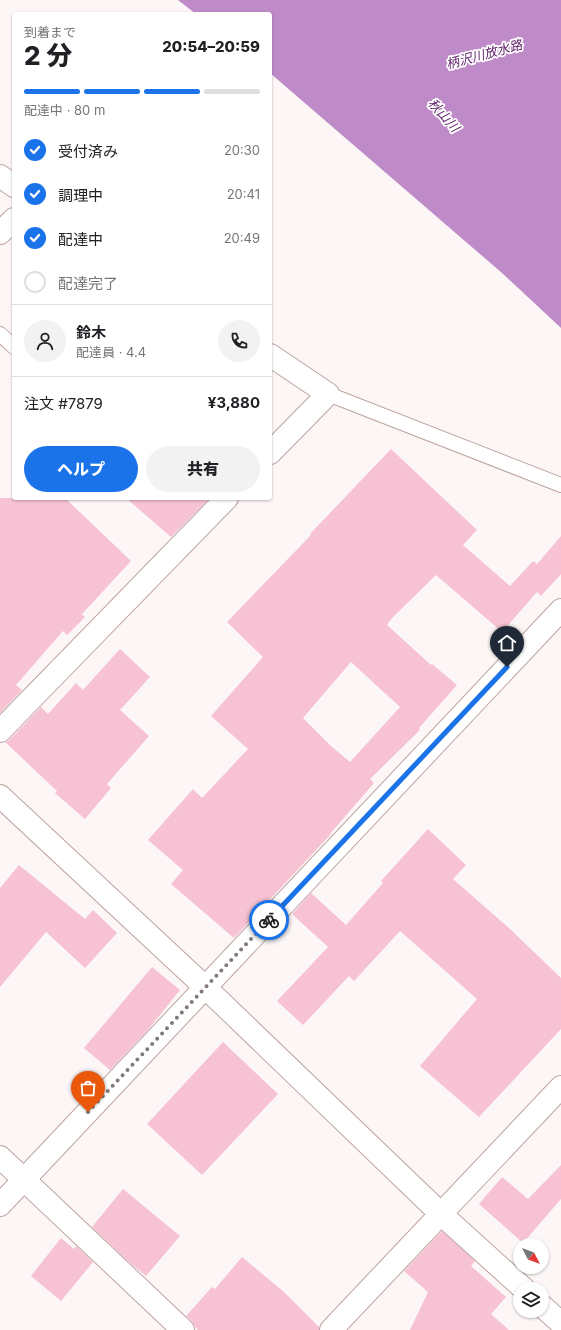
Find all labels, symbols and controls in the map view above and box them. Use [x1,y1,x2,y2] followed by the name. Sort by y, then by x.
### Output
[24,24,76,40] text: 到着まで
[444,36,525,72] water label: 柄沢川放水路
[162,37,260,56] text: 20:54–20:59
[24,40,72,71] text: 2 分
[425,95,464,136] water label: 秋山川
[24,102,105,118] text: 配達中 · 80 m
[24,139,46,161] icon: check
[58,142,118,161] text: 受付済み
[224,142,260,158] text: 20:30
[24,183,46,205] icon: check
[58,186,103,205] text: 調理中
[227,186,260,202] text: 20:41
[24,227,46,249] icon: check
[58,230,103,249] text: 配達中
[224,230,260,246] text: 20:49
[58,274,118,293] text: 配達完了
[24,320,66,362] button: person
[218,320,260,362] button: phone
[76,323,106,342] text: 鈴木
[76,344,146,360] text: 配達員 · 4.4
[208,393,260,412] text: ¥3,880
[24,394,103,413] text: 注文 #7879
[24,446,138,492] button: ヘルプ
[146,446,260,492] button: 共有
[490,626,524,667] pin
[496,632,518,654] icon: home
[249,900,289,940] courier
[258,909,280,931] icon: bike
[71,1071,105,1112] pin
[77,1077,99,1099] icon: bag
[513,1238,549,1274] north arrow
[513,1238,549,1318] map controls
[513,1282,549,1318] button: layers

